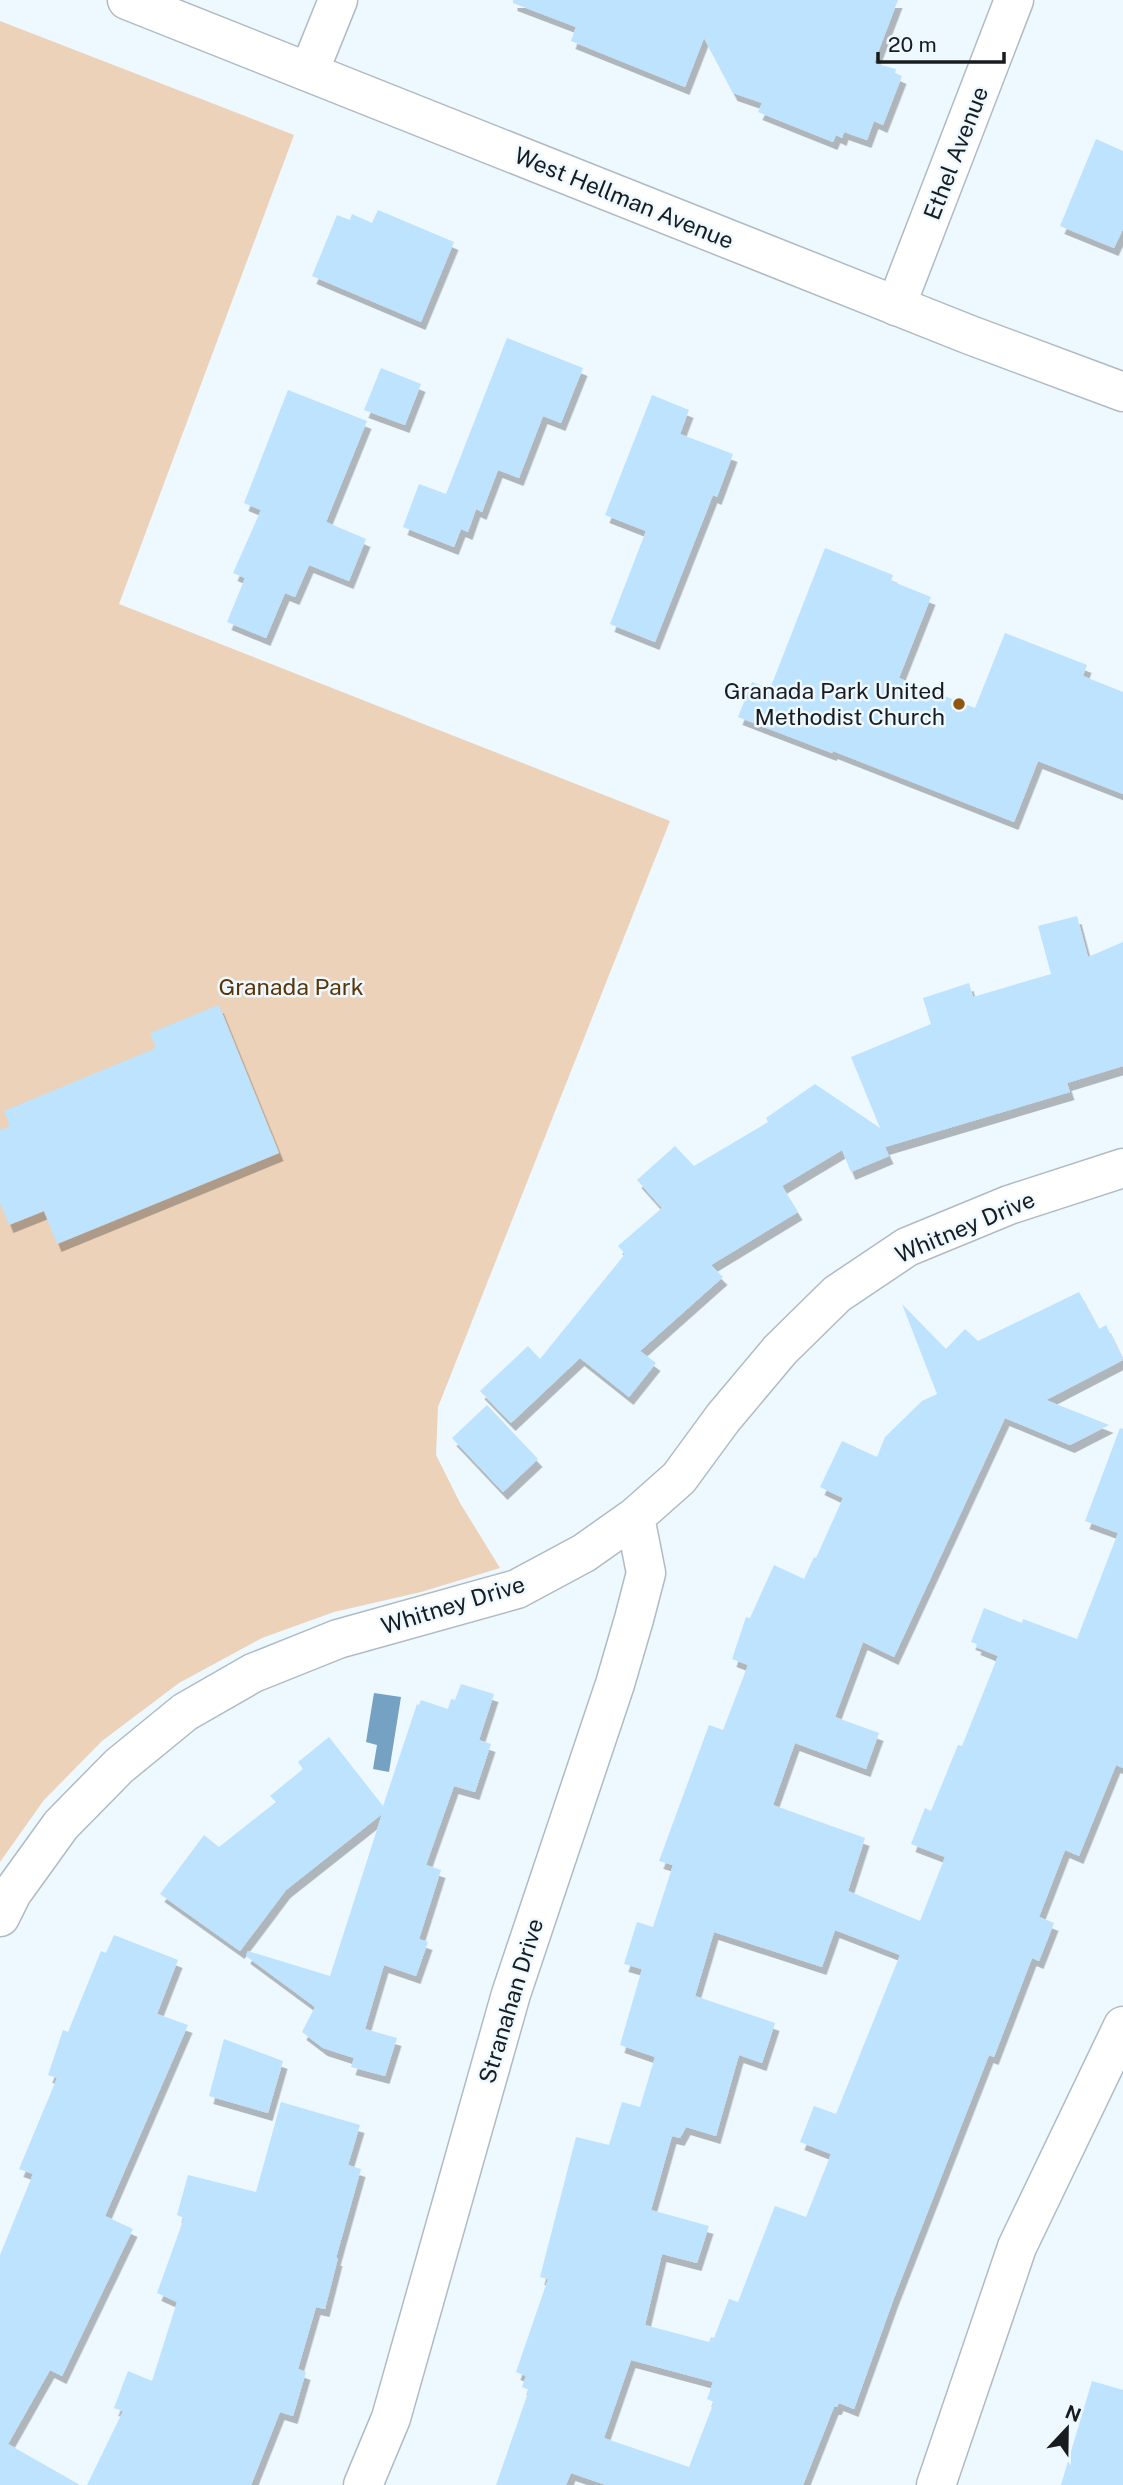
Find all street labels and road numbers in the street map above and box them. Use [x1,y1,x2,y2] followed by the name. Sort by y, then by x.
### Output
[918,82,993,223] street label: Ethel Avenue
[511,141,738,254] street label: West Hellman Avenue
[891,1185,1039,1268] street label: Whitney Drive
[378,1570,528,1639] street label: Whitney Drive
[473,1915,548,2087] street label: Stranahan Drive

